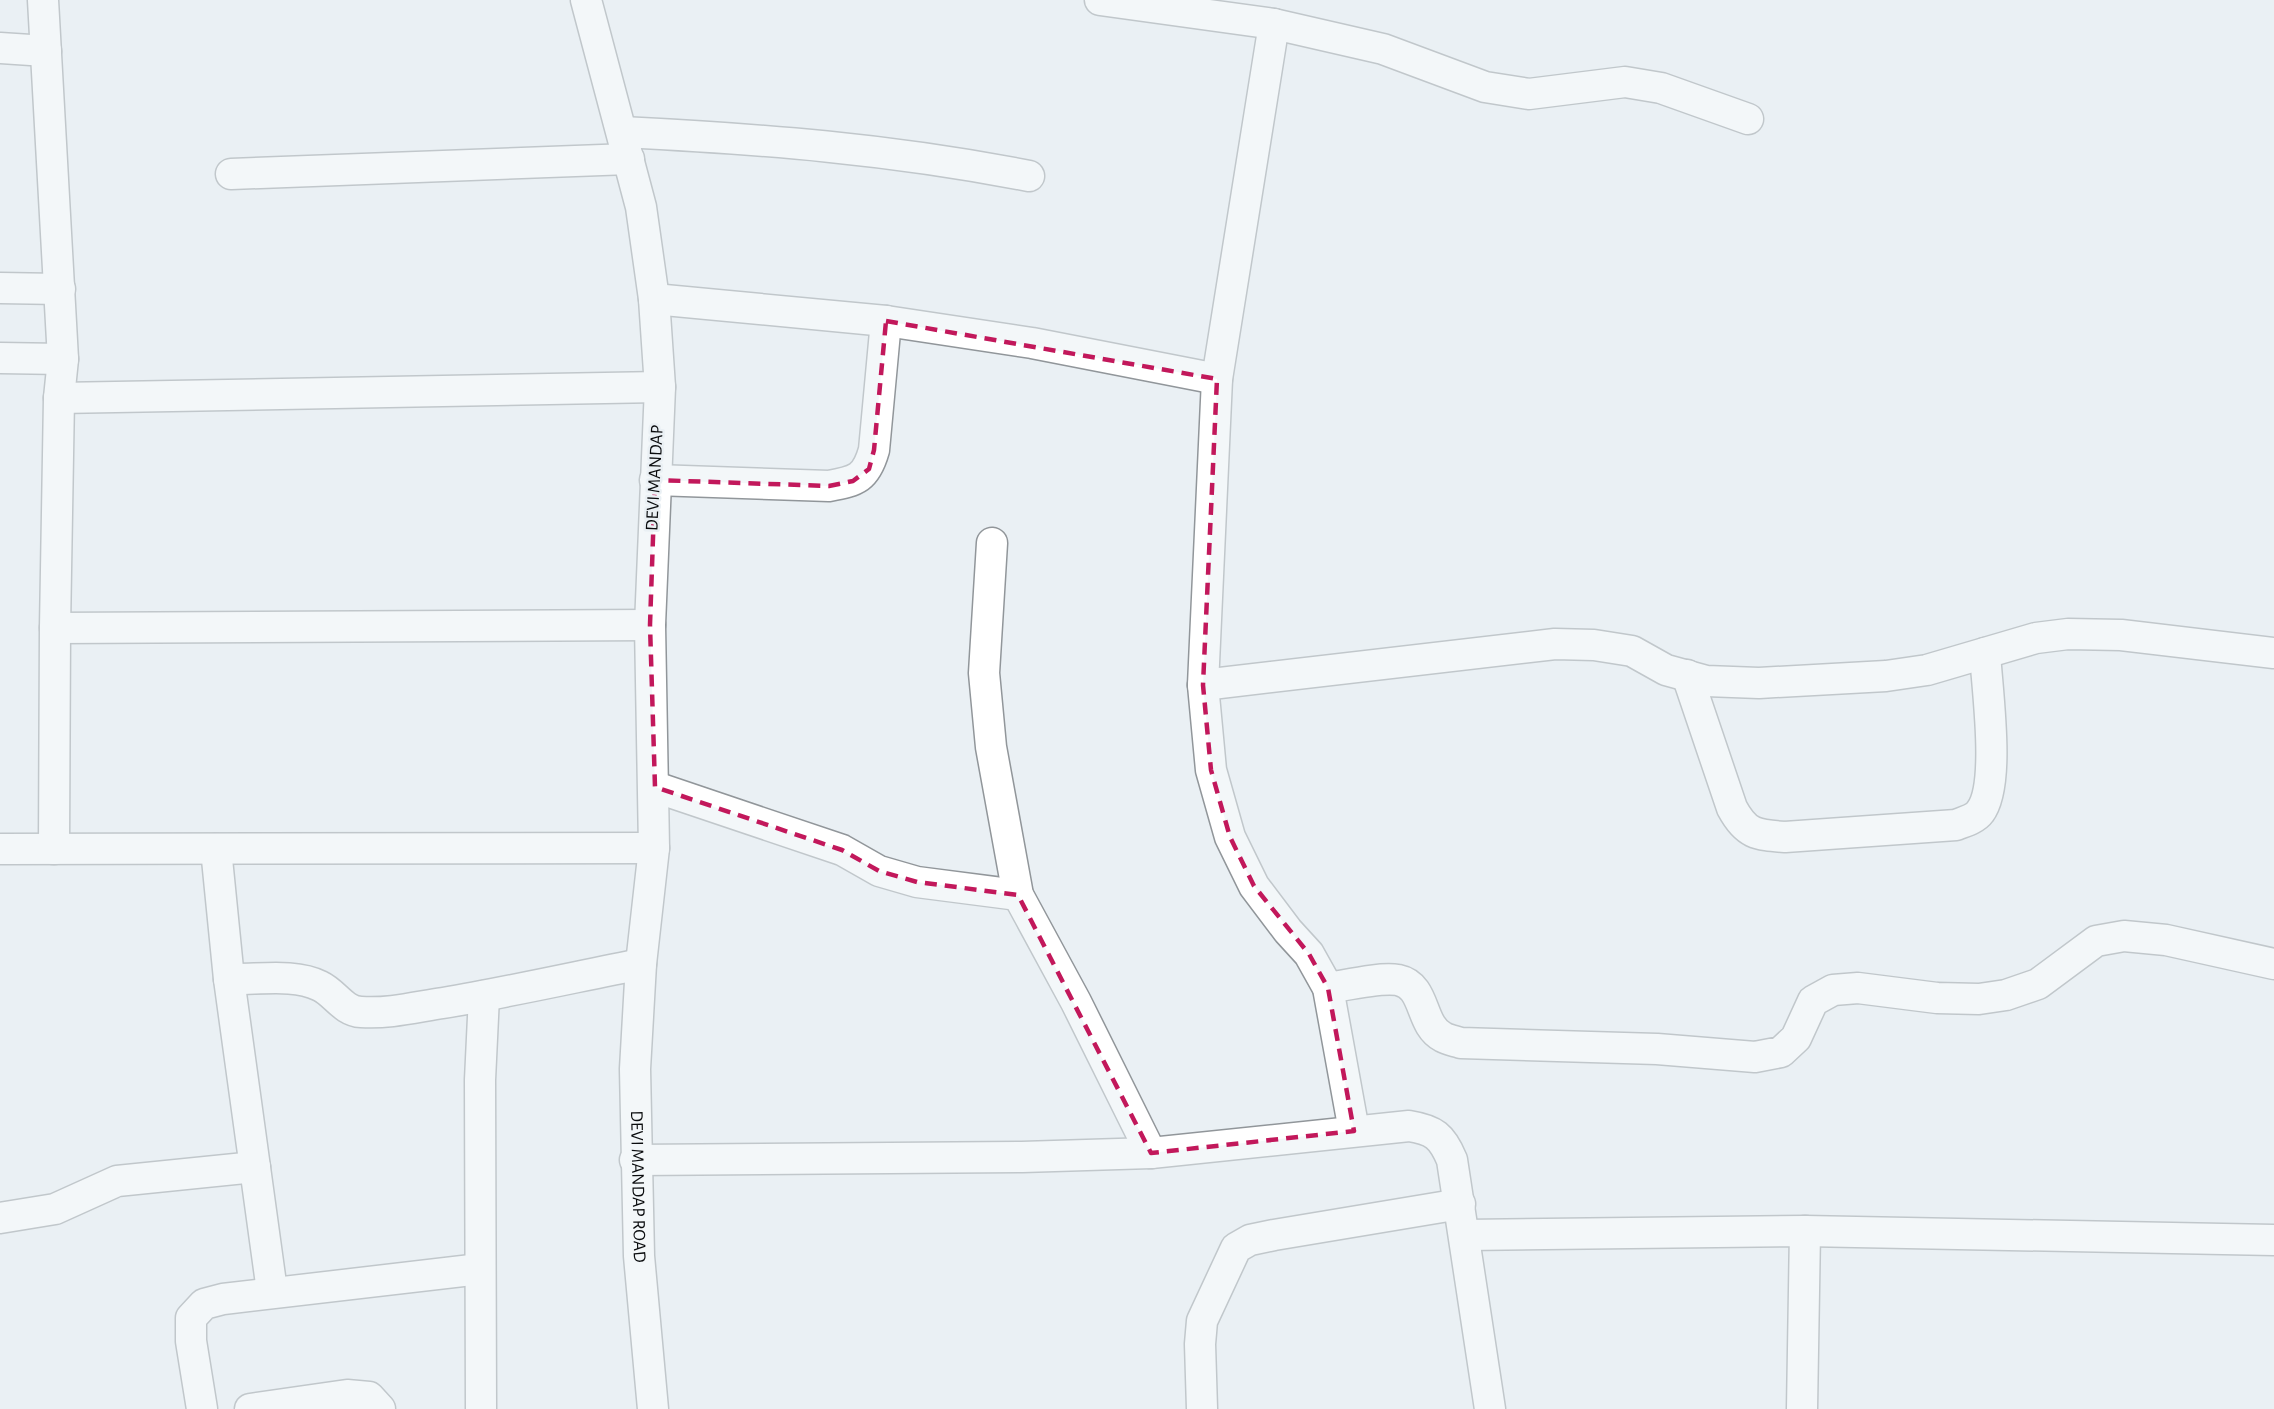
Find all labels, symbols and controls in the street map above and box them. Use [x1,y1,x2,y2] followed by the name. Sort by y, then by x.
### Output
[643,424,667,532] street label: DEVI MANDAP
[627,1110,649,1264] street label: DEVI MANDAP ROAD

